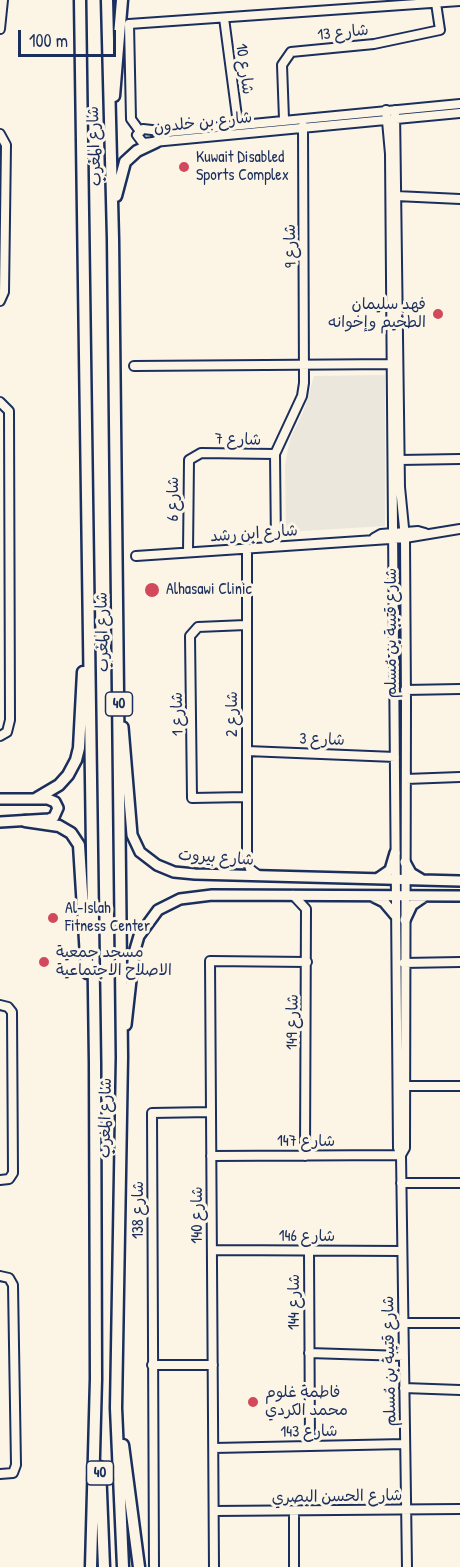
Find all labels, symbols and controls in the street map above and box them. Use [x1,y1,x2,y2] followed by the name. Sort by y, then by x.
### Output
[21,18,118,56] scale bar
[316,21,370,45] street label: شارع 13
[29,28,68,53] text: 100 m
[231,42,257,96] street label: شارع 10
[84,106,106,186] street label: شارع المغرب
[153,108,253,138] street label: شارع بن خلدون
[196,148,289,186] place label: Kuwait Disabled Sports Complex
[177,160,191,174] marker: Kuwait Disabled Sports Complex
[281,224,301,268] street label: شارع 9
[328,295,426,333] place label: فهد سليمان الطخيم وإخوانه
[431,307,445,321] marker: فهد سليمان الطخيم وإخوانه
[215,430,261,450] street label: شارع 7
[164,477,184,521] street label: شارع 6
[210,521,298,547] street label: شارع ابن رشد
[382,568,402,698] street label: شارع قتيبة بن مُسلم
[166,580,252,600] place label: Alhasawi Clinic
[143,581,161,599] marker: Alhasawi Clinic
[93,592,113,672] street label: شارع المغرب
[223,691,243,737] street label: شارع 2
[106,692,132,716] road number: 40
[168,692,188,736] street label: شارع 1
[299,730,345,750] street label: شارع 3
[177,846,255,870] street label: شارع بيروت
[65,899,150,937] place label: Al-Islah Fitness Center
[46,911,60,925] marker: Al-Islah Fitness Center
[56,943,172,981] place label: مسجد جمعية الاصلاح الاجتماعية
[37,955,51,969] marker: مسجد جمعية الاصلاح الاجتماعية
[283,994,303,1050] street label: شارع 149
[96,1078,116,1158] street label: شارع المغرب
[277,1132,335,1152] street label: شارع 147
[129,1181,149,1239] street label: شارع 138
[188,1186,208,1244] street label: شارع 140
[279,1227,335,1247] street label: شارع 146
[285,1274,305,1330] street label: شارع 144
[379,1296,401,1426] street label: شارع قتيبة بن مُسلم
[265,1383,348,1421] place label: فاطمة غلوم محمد الكردي
[246,1395,260,1409] marker: فاطمة غلوم محمد الكردي
[280,1422,338,1442] street label: شارع 143
[86,1461,114,1485] road number: 40
[272,1486,402,1508] street label: شارع الحسن البصري

